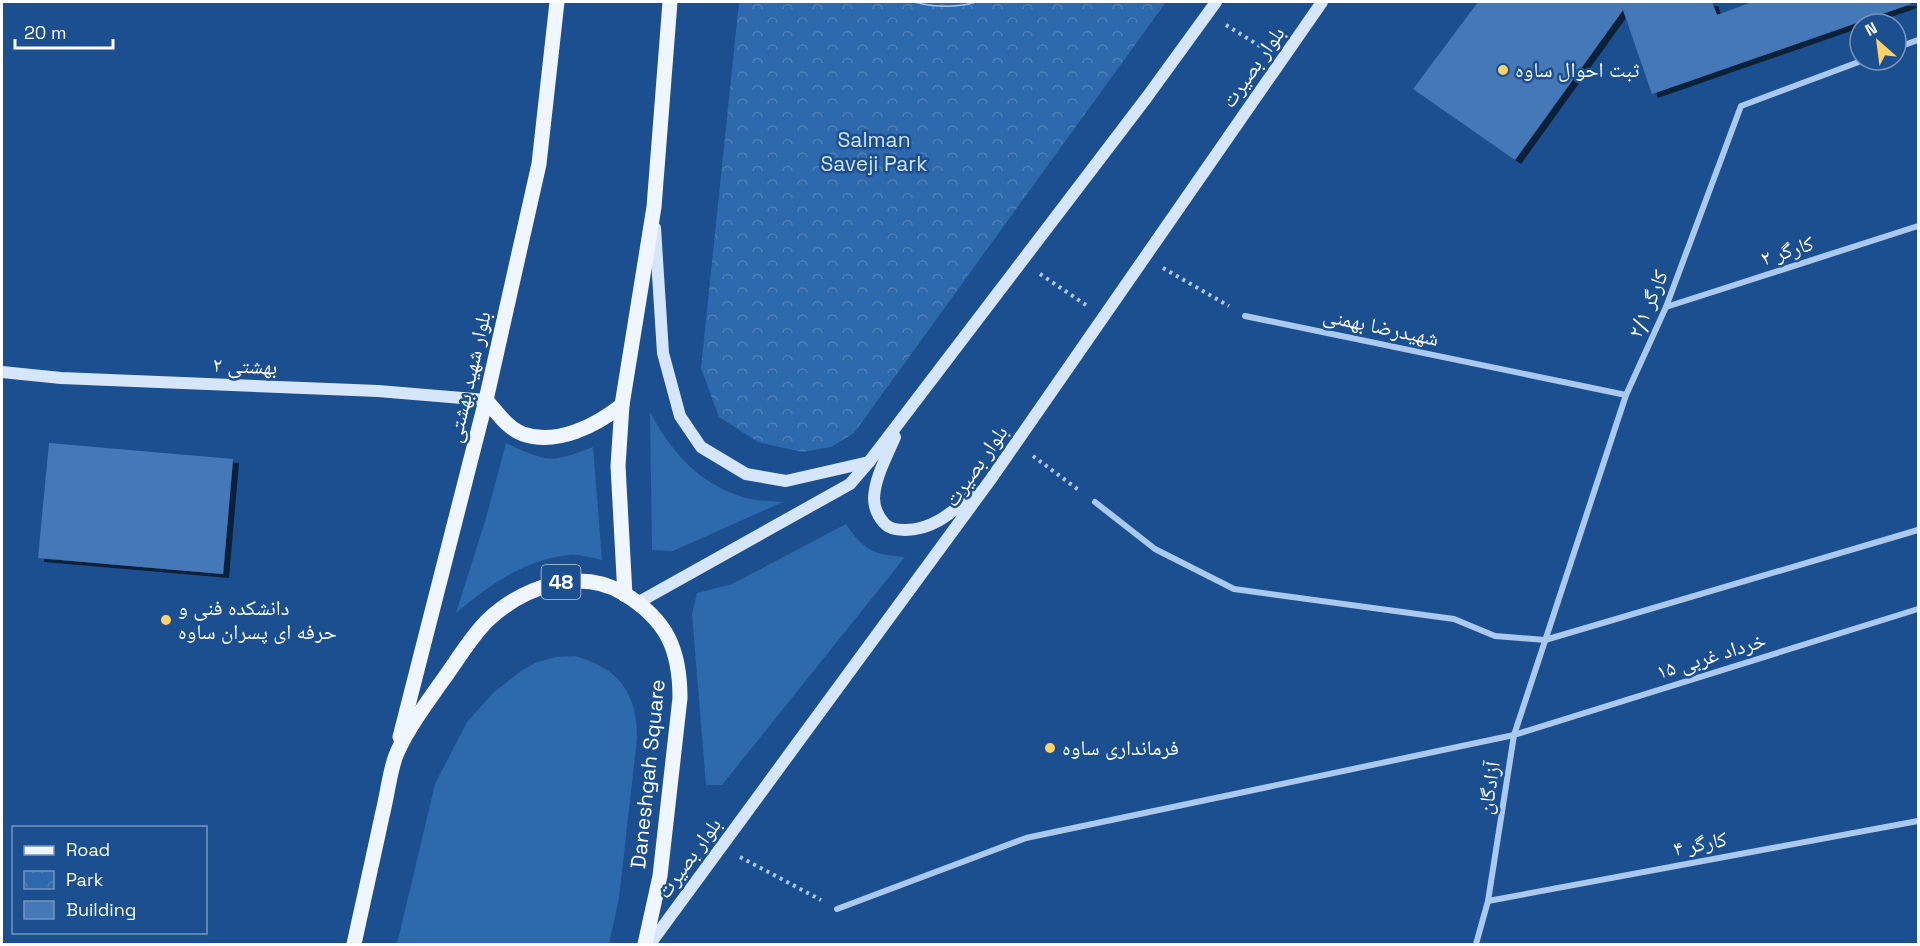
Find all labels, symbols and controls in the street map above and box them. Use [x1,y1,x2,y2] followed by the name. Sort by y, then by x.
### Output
[15,12,112,50] scale bar
[1848,12,1908,72] north arrow
[1862,17,1881,41] text: N
[24,21,67,44] text: 20 m
[1215,21,1290,113] street label: بلوار بصیرت
[1515,56,1640,83] place label: ثبت احوال ساوه
[1496,63,1510,77] marker: ثبت احوال ساوه
[820,126,928,177] park label: Salman Saveji Park
[1757,229,1817,272] street label: کارگر ۲
[1621,265,1674,342] street label: کارگر ۲/۱
[1321,301,1441,352] street label: شهیدرضا بهمنی
[440,309,497,445] street label: بلوار شهید بهشتی
[212,351,278,380] street label: بهشتی ۲
[938,420,1013,512] street label: بلوار بصیرت
[542,565,580,599] road number: 48
[178,594,337,645] place label: دانشکده فنی و حرفه ای پسران ساوه
[159,613,173,627] marker: دانشکده فنی و حرفه ای پسران ساوه
[1653,626,1769,685] street label: ۱۵ خرداد غربی
[624,678,671,870] street label: Daneshgah Square
[1062,734,1179,761] place label: فرمانداری ساوه
[1043,741,1057,755] marker: فرمانداری ساوه
[1471,759,1506,816] street label: آزادگان
[650,812,727,904] street label: بلوار بصیرت
[1671,825,1729,862] street label: کارگر ۴
[12,826,207,934] legend
[66,838,110,861] text: Road
[66,868,104,891] text: Park
[66,898,136,921] text: Building

